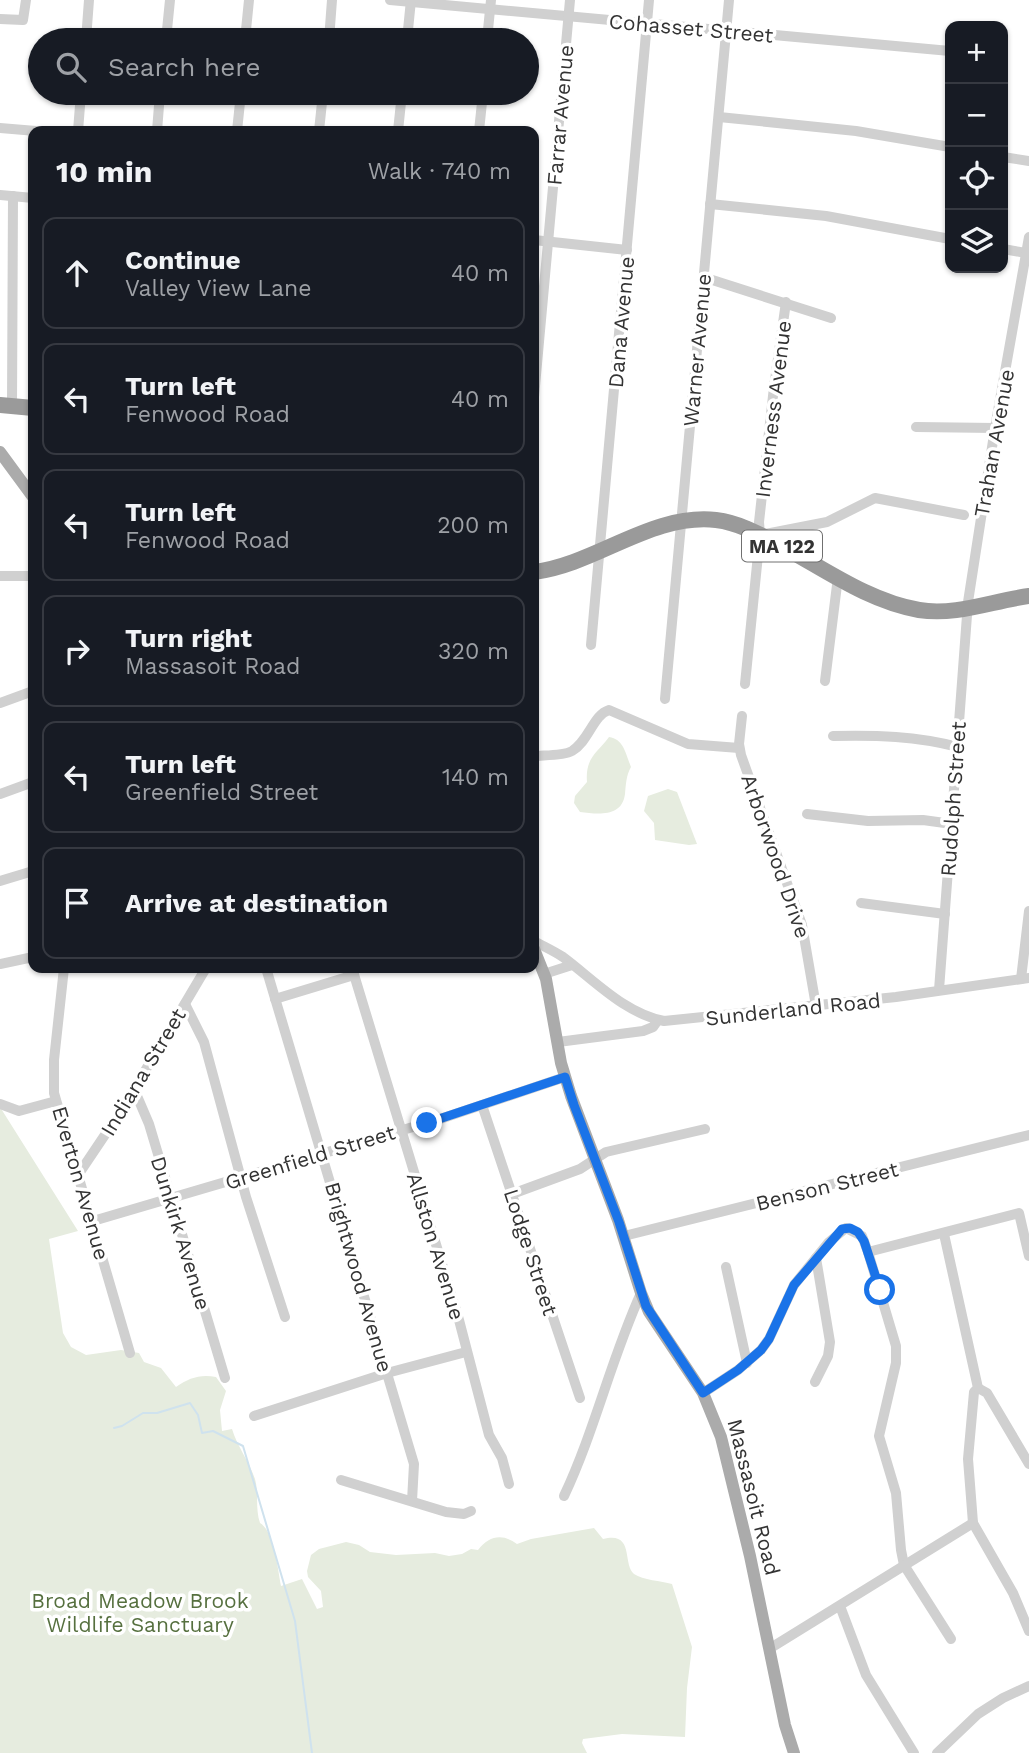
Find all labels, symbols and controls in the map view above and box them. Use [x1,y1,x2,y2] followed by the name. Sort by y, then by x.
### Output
[608,8,774,48] street label: Cohasset Street
[945,21,1008,273] map controls
[945,21,1008,84] button: +
[28,28,539,105] search box
[541,44,579,186] street label: Farrar Avenue
[52,48,90,86] icon: search
[108,52,260,82] text: Search here
[945,84,1008,147] button: −
[945,147,1008,210] button: locate
[56,154,152,189] text: 10 min
[368,158,511,185] text: Walk · 740 m
[945,210,1008,273] button: layers
[125,245,241,275] text: Continue
[58,254,96,292] icon: ahead
[603,255,639,389] street label: Dana Avenue
[451,260,509,287] text: 40 m
[678,272,716,428] street label: Warner Avenue
[125,275,312,302] text: Valley View Lane
[750,319,796,499] street label: Inverness Avenue
[969,367,1019,519] street label: Trahan Avenue
[125,371,236,401] text: Turn left
[58,380,96,418] icon: left
[451,386,509,413] text: 40 m
[125,401,290,428] text: Fenwood Road
[125,497,236,527] text: Turn left
[58,506,96,544] icon: left
[437,512,509,539] text: 200 m
[125,527,290,554] text: Fenwood Road
[742,530,822,562] road number: MA 122
[125,623,252,653] text: Turn right
[58,632,96,670] icon: right
[438,638,509,665] text: 320 m
[125,653,300,680] text: Massasoit Road
[935,720,971,877] street label: Rudolph Street
[125,749,236,779] text: Turn left
[58,758,96,796] icon: left
[442,764,509,791] text: 140 m
[736,771,816,941] street label: Arborwood Drive
[125,779,318,806] text: Greenfield Street
[58,884,96,922] icon: arrive
[125,888,388,918] text: Arrive at destination
[704,987,882,1031] street label: Sunderland Road
[95,1003,191,1140] street label: Indiana Street
[47,1103,115,1263] street label: Everton Avenue
[411,1107,442,1138] route end
[222,1119,398,1195] street label: Greenfield Street
[146,1153,216,1313] street label: Dunkirk Avenue
[753,1156,901,1216] street label: Benson Street
[402,1169,470,1323] street label: Allston Avenue
[320,1179,398,1375] street label: Brightwood Avenue
[499,1186,563,1319] street label: Lodge Street
[864,1274,895,1305] route start
[722,1416,786,1578] street label: Massasoit Road
[31,1588,249,1637] park label: Broad Meadow Brook Wildlife Sanctuary

